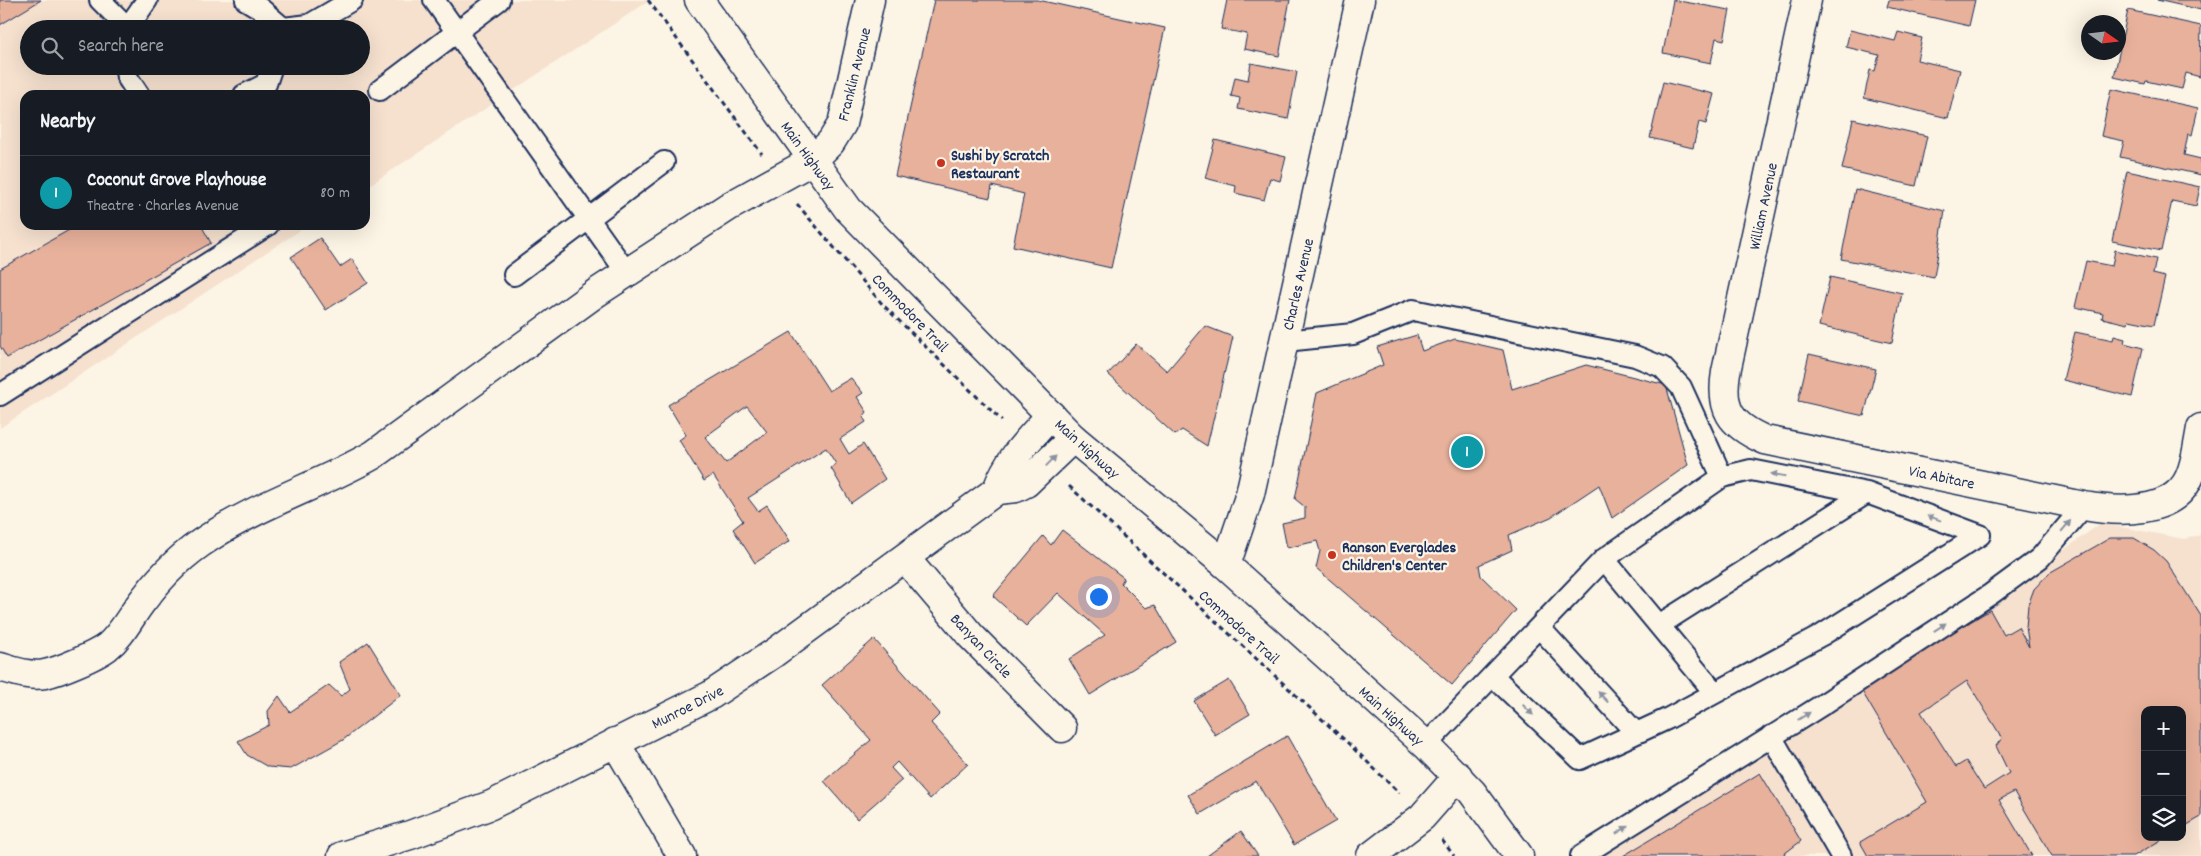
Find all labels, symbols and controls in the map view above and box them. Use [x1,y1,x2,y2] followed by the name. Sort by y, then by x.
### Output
[2081,15,2126,60] north arrow
[20,20,370,75] search box
[833,25,878,124] street label: Franklin Avenue
[38,34,66,62] icon: search
[78,34,164,61] text: Search here
[40,108,95,138] text: Nearby
[774,117,840,196] street label: Main Highway
[951,145,1049,186] place label: Sushi by Scratch Restaurant
[935,157,947,169] marker: Sushi by Scratch Restaurant
[1744,161,1785,252] street label: William Avenue
[87,168,266,195] text: Coconut Grove Playhouse
[54,182,58,205] text: 1
[320,182,350,205] text: 80 m
[87,195,239,218] text: Theatre · Charles Avenue
[1278,236,1321,333] street label: Charles Avenue
[866,269,953,359] street label: Commodore Trail
[1049,414,1124,486] street label: Main Highway
[1451,433,1483,471] pin: 1
[1044,456,1056,468] one-way arrow
[1906,460,1977,497] street label: Via Abitare
[1769,470,1785,478] one-way arrow
[1926,514,1941,522] one-way arrow
[2061,520,2072,533] one-way arrow
[1342,537,1456,578] place label: Ranson Everglades Children's Center
[1326,549,1338,561] marker: Ranson Everglades Children's Center
[1086,584,1112,610] your location
[1193,585,1284,671] street label: Commodore Trail
[944,609,1016,684] street label: Banyan Circle
[1934,622,1947,632] one-way arrow
[648,680,728,736] street label: Munroe Drive
[1353,681,1428,753] street label: Main Highway
[1597,692,1609,704] one-way arrow
[1522,704,1534,716] one-way arrow
[2141,706,2186,841] map controls
[2141,706,2186,751] button: +
[1797,711,1811,720] one-way arrow
[2141,751,2186,796] button: −
[2141,796,2186,841] button: layers
[1615,825,1629,835] one-way arrow

